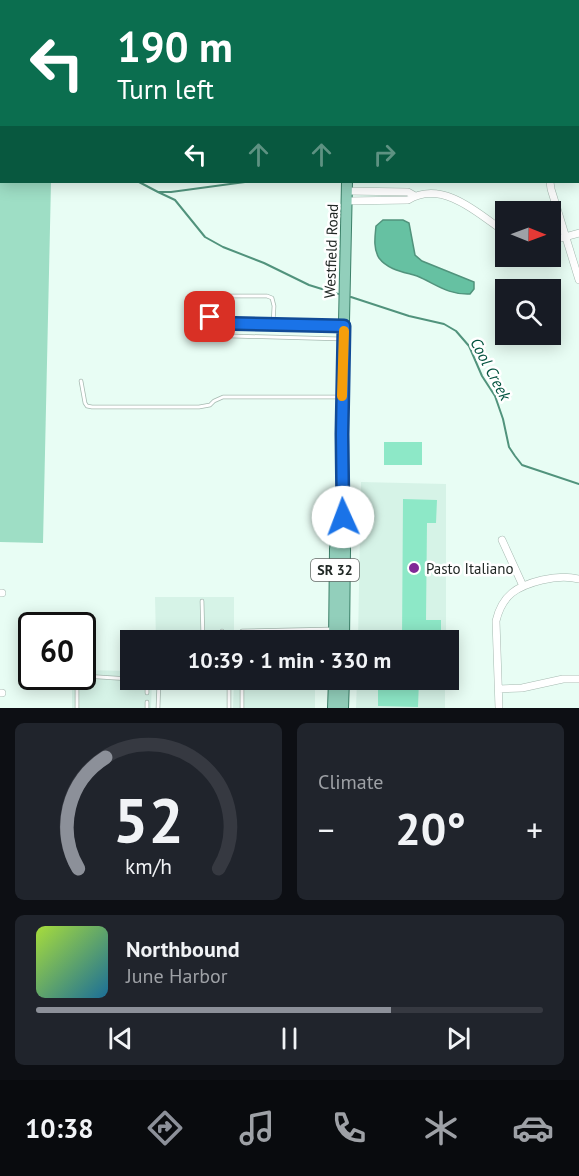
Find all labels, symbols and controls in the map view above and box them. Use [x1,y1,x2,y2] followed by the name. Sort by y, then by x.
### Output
[117,19,233,74] text: 190 m
[18,24,96,102] icon: left
[117,72,214,106] text: Turn left
[179,138,212,171] icon: left
[242,138,275,171] icon: ahead
[305,138,338,171] icon: ahead
[368,138,401,171] icon: right
[495,201,561,267] north arrow
[495,201,561,345] map controls
[320,203,342,299] street label: Westfield Road
[495,279,561,345] button: search
[184,291,235,342] pin
[193,300,226,333] icon: arrive
[466,334,516,404] water label: Cool Creek
[311,485,375,549] position arrow
[311,559,359,581] road number: SR 32
[426,559,514,578] place label: Pasto Italiano
[407,561,421,575] marker: Pasto Italiano
[18,612,96,690] speed limit sign: 60
[188,646,391,674] text: 10:39 · 1 min · 330 m
[318,769,384,795] text: Climate
[113,779,184,860] text: 52
[395,799,466,857] text: 20°
[318,808,335,851] text: −
[526,808,543,851] text: +
[125,852,172,880] text: km/h
[126,935,240,963] text: Northbound
[126,963,228,989] text: June Harbor
[104,1022,137,1055] icon: previous
[273,1022,306,1055] icon: pause
[442,1022,475,1055] icon: next
[144,1107,186,1149] icon: directions
[236,1107,278,1149] icon: music
[328,1107,370,1149] icon: phone
[420,1107,462,1149] icon: climate
[512,1107,554,1149] icon: car
[25,1111,94,1145] text: 10:38

